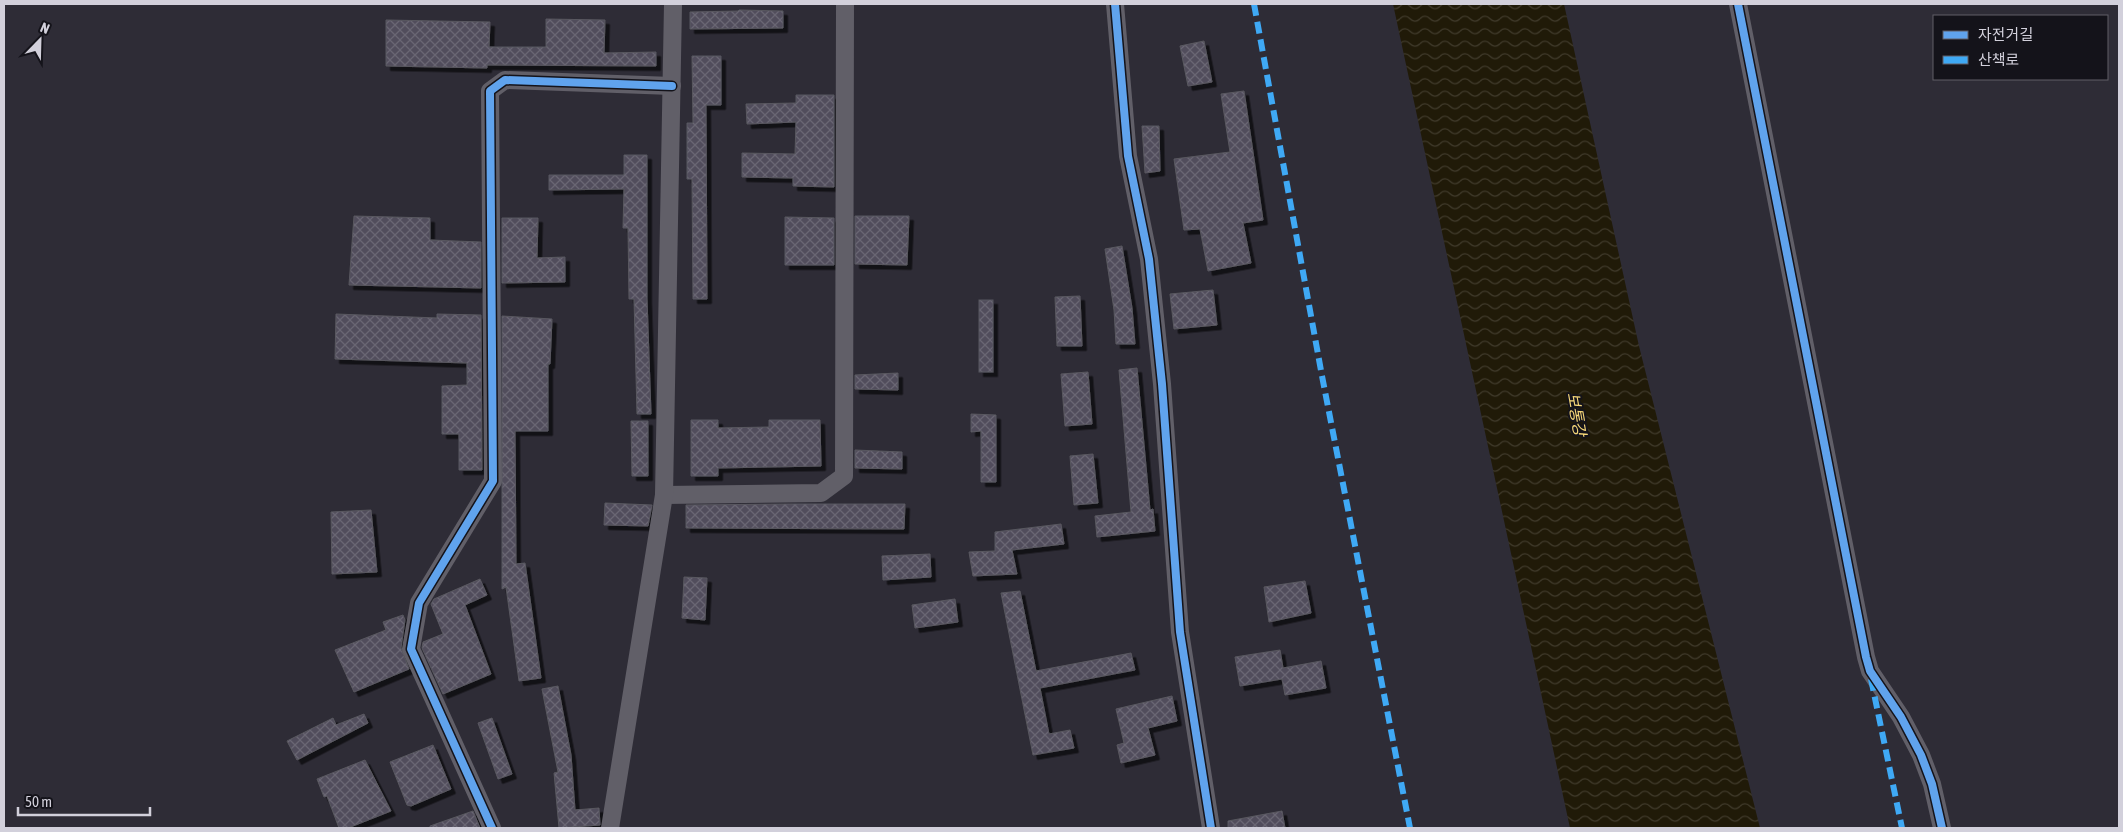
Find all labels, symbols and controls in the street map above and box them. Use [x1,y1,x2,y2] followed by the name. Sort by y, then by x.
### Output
[15,15,65,65] north arrow
[1933,15,2108,80] legend
[38,19,52,37] text: N
[1978,26,2033,43] text: 자전거길
[1978,51,2019,68] text: 산책로
[1564,391,1590,440] water label: 보통강
[18,784,150,816] scale bar
[25,793,52,810] text: 50 m

